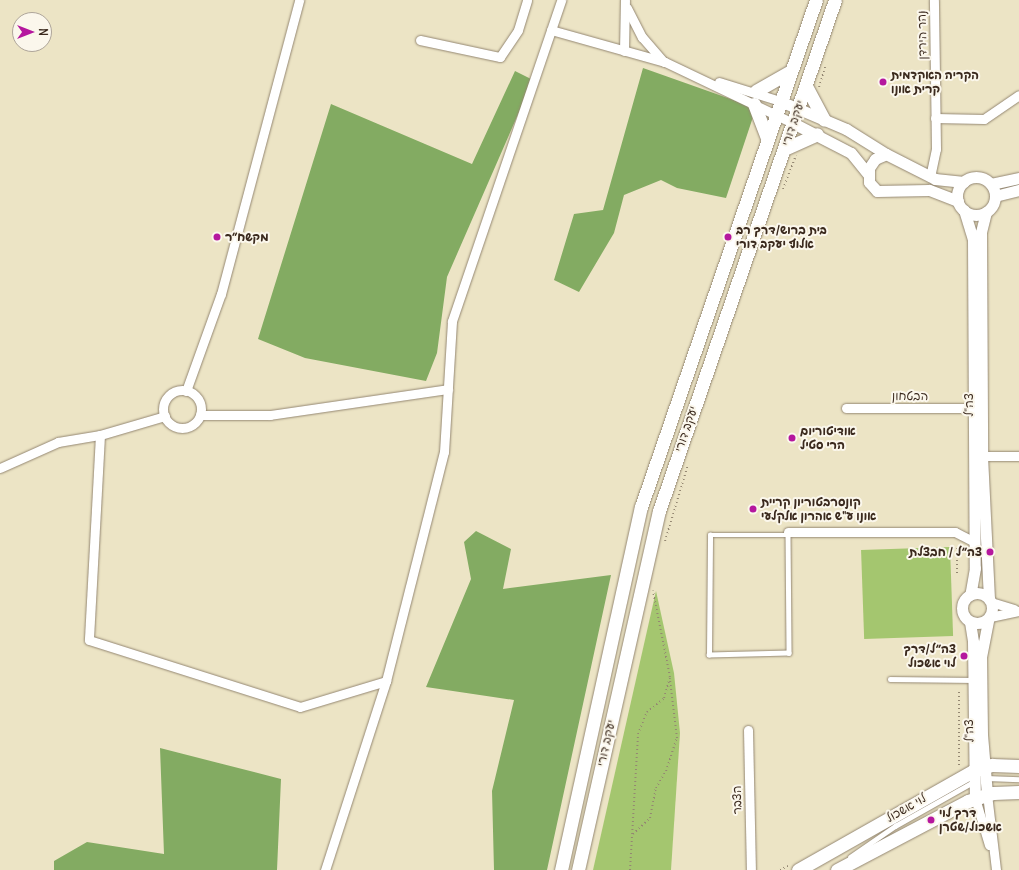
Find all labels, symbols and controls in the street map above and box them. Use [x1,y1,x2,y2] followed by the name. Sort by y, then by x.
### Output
[914,10,930,60] street label: נהר הירדן
[12,12,52,52] north arrow
[36,28,50,36] text: N
[891,68,979,96] place label: הקריה האקדמית קרית אונו
[878,77,888,87] marker: הקריה האקדמית קרית אונו
[778,98,808,148] street label: יעקב דורי
[736,223,827,251] place label: בית ברוש/דרך רב אלוף יעקב דורי
[225,230,269,244] place label: מקשח״ר
[212,232,222,242] marker: מקשח״ר
[723,232,733,242] marker: בית ברוש/דרך רב אלוף יעקב דורי
[892,389,928,403] street label: הבטחון
[962,393,976,417] street label: צה"ל
[671,404,701,454] street label: יעקב דורי
[800,424,856,452] place label: אודיטוריום הרי סטיל
[787,433,797,443] marker: אודיטוריום הרי סטיל
[761,495,876,523] place label: קונסרבטוריון קריית אונו ע"ש אהרון אלקלעי
[748,504,758,514] marker: קונסרבטוריון קריית אונו ע"ש אהרון אלקלעי
[909,545,982,559] place label: צה״ל / חבצלת
[985,547,995,557] marker: צה״ל / חבצלת
[903,642,956,670] place label: צה״ל/דרך לוי אשכול
[959,651,969,661] marker: צה״ל/דרך לוי אשכול
[594,718,618,768] street label: יעקב דורי
[961,719,977,743] street label: צה"ל
[730,785,744,815] street label: הצבר
[883,791,929,825] street label: לוי אשכול
[939,806,1002,834] place label: דרך לוי אשכול/שטרן
[926,815,936,825] marker: דרך לוי אשכול/שטרן

